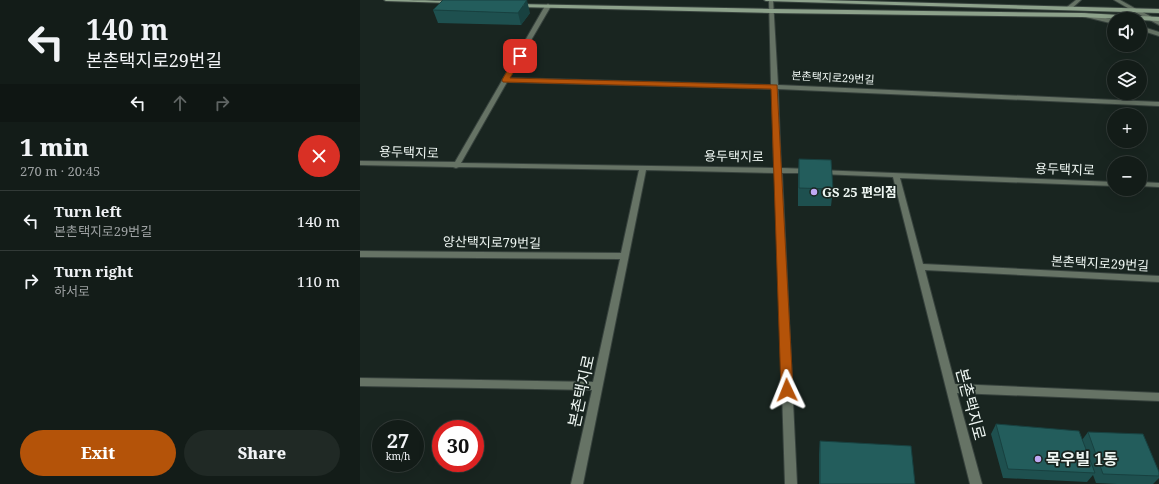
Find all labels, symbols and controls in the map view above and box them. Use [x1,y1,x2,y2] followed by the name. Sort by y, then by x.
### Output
[86,10,168,48] text: 140 m
[1107,12,1147,196] map controls
[1107,12,1147,52] button: sound
[20,16,72,68] icon: left
[503,39,537,73] pin
[509,45,531,67] icon: arrive
[86,48,222,72] text: 본촌택지로29번길
[1107,60,1147,100] button: layers
[791,67,875,87] street label: 본촌택지로29번길
[127,92,149,114] icon: left
[169,92,191,114] icon: ahead
[211,92,233,114] icon: right
[1107,108,1147,148] button: +
[20,130,89,163] text: 1 min
[298,135,340,177] button: close
[379,142,439,162] street label: 용두택지로
[704,146,764,166] street label: 용두택지로
[1107,156,1147,196] button: −
[1035,159,1095,179] street label: 용두택지로
[20,162,100,180] text: 270 m · 20:45
[822,183,897,201] place label: GS 25 편의점
[809,187,819,197] marker: GS 25 편의점
[54,201,122,221] text: Turn left
[20,210,42,232] icon: left
[297,211,340,231] text: 140 m
[54,222,152,240] text: 본촌택지로29번길
[443,232,541,252] street label: 양산택지로79번길
[1050,251,1150,275] street label: 본촌택지로29번길
[54,261,133,281] text: Turn right
[20,270,42,292] icon: right
[297,271,340,291] text: 110 m
[54,282,90,300] text: 하서로
[563,352,599,429] street label: 본촌택지로
[951,366,991,443] street label: 본촌택지로
[766,369,808,411] position arrow
[432,420,484,472] speed limit sign: 30
[387,427,409,454] text: 27
[20,430,176,476] button: Exit
[184,430,340,476] button: Share
[1046,448,1118,470] place label: 목우빌 1동
[386,449,410,463] text: km/h
[1033,454,1043,464] marker: 목우빌 1동

